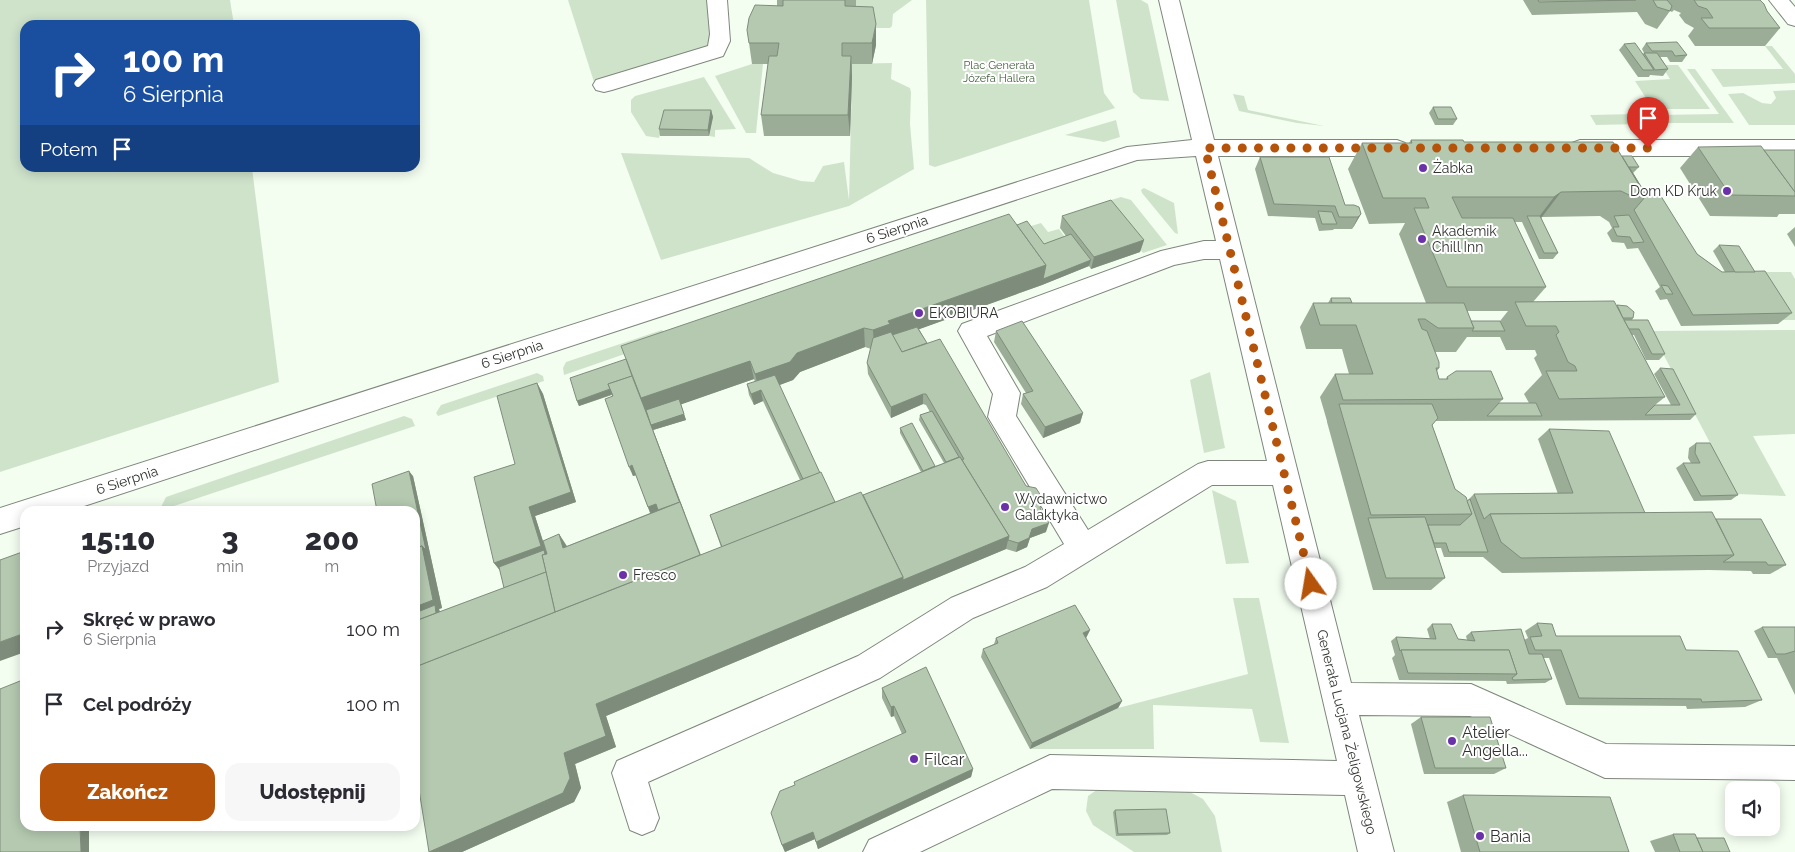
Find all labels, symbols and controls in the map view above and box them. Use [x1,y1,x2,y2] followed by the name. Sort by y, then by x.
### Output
[123,39,224,80] text: 100 m
[40,40,105,105] icon: right
[963,59,1035,85] park label: Plac Generała Józefa Hallera
[123,81,224,107] text: 6 Sierpnia
[1627,97,1669,148] pin
[1634,104,1662,132] icon: arrive
[108,135,136,163] icon: arrive
[40,138,98,160] text: Potem
[1433,158,1473,176] place label: Żabka
[1417,162,1429,174] marker: Żabka
[1630,183,1718,199] place label: Dom KD Kruk
[1721,185,1733,197] marker: Dom KD Kruk
[864,211,930,247] street label: 6 Sierpnia
[1432,223,1497,255] place label: Akademik Chill Inn
[1416,233,1428,245] marker: Akademik Chill Inn
[929,305,999,321] place label: EKOBIURA
[913,307,925,319] marker: EKOBIURA
[479,336,545,372] street label: 6 Sierpnia
[94,462,160,498] street label: 6 Sierpnia
[1015,491,1107,523] place label: Wydawnictwo Galaktyka
[999,501,1011,513] marker: Wydawnictwo Galaktyka
[81,522,155,557] text: 15:10
[222,522,239,557] text: 3
[305,522,359,557] text: 200
[87,557,149,576] text: Przyjazd
[216,557,244,576] text: min
[325,557,339,576] text: m
[1284,557,1336,609] position arrow
[633,567,676,583] place label: Fresco
[617,569,629,581] marker: Fresco
[83,608,216,630] text: Skręć w prawo
[40,615,68,643] icon: right
[346,618,400,640] text: 100 m
[1314,627,1382,836] street label: Generała Lucjana Żeligowskiego
[83,630,156,649] text: 6 Sierpnia
[40,690,68,718] icon: arrive
[83,693,192,715] text: Cel podróży
[346,693,400,715] text: 100 m
[1462,723,1528,760] place label: Atelier Angella...
[1446,735,1458,747] marker: Atelier Angella...
[924,750,965,769] place label: Filcar
[908,753,920,765] marker: Filcar
[40,763,215,821] button: Zakończ
[225,763,400,821] button: Udostępnij
[1725,781,1780,836] map controls
[1725,781,1780,836] button: sound
[1490,827,1531,846] place label: Bania
[1474,830,1486,842] marker: Bania

